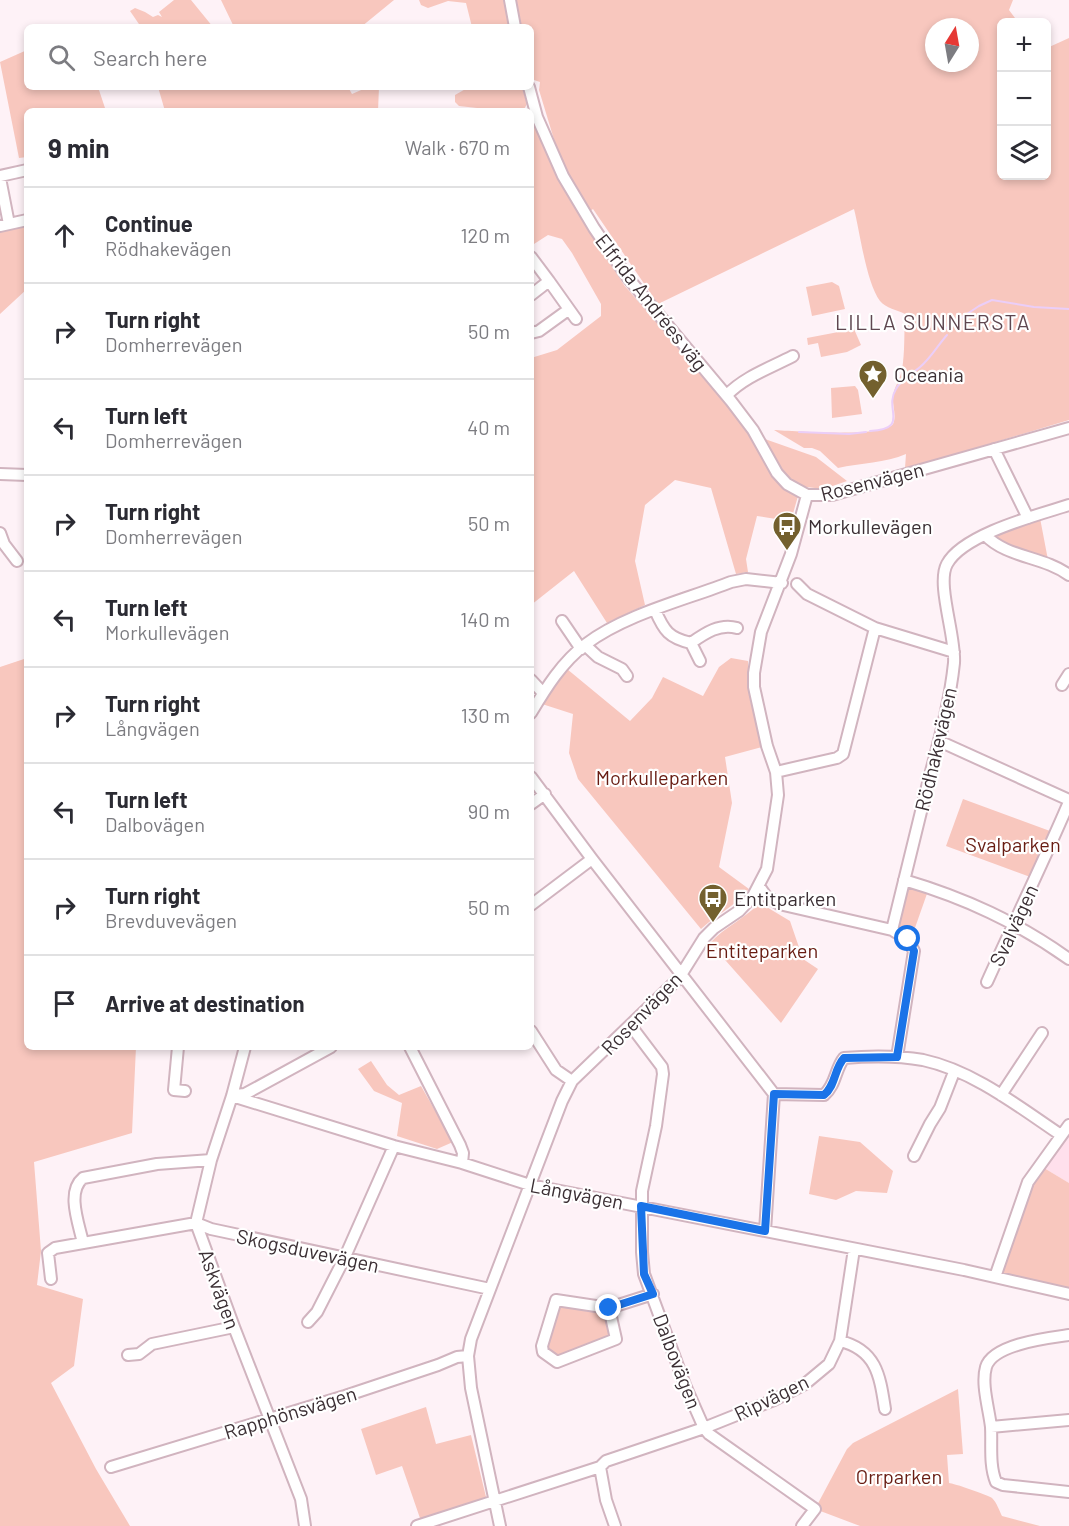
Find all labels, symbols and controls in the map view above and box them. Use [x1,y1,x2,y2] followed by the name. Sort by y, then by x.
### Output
[925,18,979,72] north arrow
[997,18,1051,180] map controls
[997,18,1051,72] button: +
[24,24,534,90] search box
[45,41,78,74] icon: search
[93,44,207,70] text: Search here
[997,72,1051,126] button: −
[997,126,1051,180] button: layers
[48,132,110,163] text: 9 min
[405,135,510,159] text: Walk · 670 m
[105,210,193,236] text: Continue
[48,219,81,252] icon: ahead
[460,223,510,247] text: 120 m
[591,229,713,375] street label: Elfrida Andrées väg
[105,236,231,260] text: Rödhakevägen
[105,306,200,332] text: Turn right
[835,309,1031,334] district label: LILLA SUNNERSTA
[48,315,81,348] icon: right
[468,319,510,343] text: 50 m
[105,332,243,356] text: Domherrevägen
[857,358,889,400] place icon: Oceania
[894,362,964,386] place label: Oceania
[105,402,188,428] text: Turn left
[48,411,81,444] icon: left
[467,415,510,439] text: 40 m
[105,428,243,452] text: Domherrevägen
[818,457,926,505] street label: Rosenvägen
[105,498,200,524] text: Turn right
[48,507,81,540] icon: right
[771,510,803,552] bus stop icon: Morkullevägen
[468,511,510,535] text: 50 m
[808,514,932,538] place label: Morkullevägen
[105,524,243,548] text: Domherrevägen
[105,594,188,620] text: Turn left
[48,603,81,636] icon: left
[460,607,510,631] text: 140 m
[105,620,229,644] text: Morkullevägen
[909,685,961,813] street label: Rödhakevägen
[105,690,200,716] text: Turn right
[48,699,81,732] icon: right
[461,703,510,727] text: 130 m
[105,716,200,740] text: Långvägen
[596,765,728,789] park label: Morkulleparken
[105,786,188,812] text: Turn left
[48,795,81,828] icon: left
[468,799,510,823] text: 90 m
[105,812,205,836] text: Dalbovägen
[965,832,1061,856] park label: Svalparken
[984,880,1042,970] street label: Svalvägen
[105,882,200,908] text: Turn right
[697,882,729,924] bus stop icon: Entitparken
[734,886,836,910] place label: Entitparken
[48,891,81,924] icon: right
[468,895,510,919] text: 50 m
[105,908,237,932] text: Brevduvevägen
[894,925,920,951] route start
[706,938,818,962] park label: Entiteparken
[596,967,686,1059] street label: Rosenvägen
[48,987,81,1020] icon: arrive
[105,990,304,1016] text: Arrive at destination
[528,1172,626,1214] street label: Långvägen
[234,1223,382,1277] street label: Skogsduvevägen
[194,1246,246,1332] street label: Askvägen
[595,1294,621,1320] route end
[649,1310,707,1412] street label: Dalbovägen
[730,1369,812,1425] street label: Ripvägen
[221,1380,359,1444] street label: Rapphönsvägen
[856,1464,942,1488] park label: Orrparken

